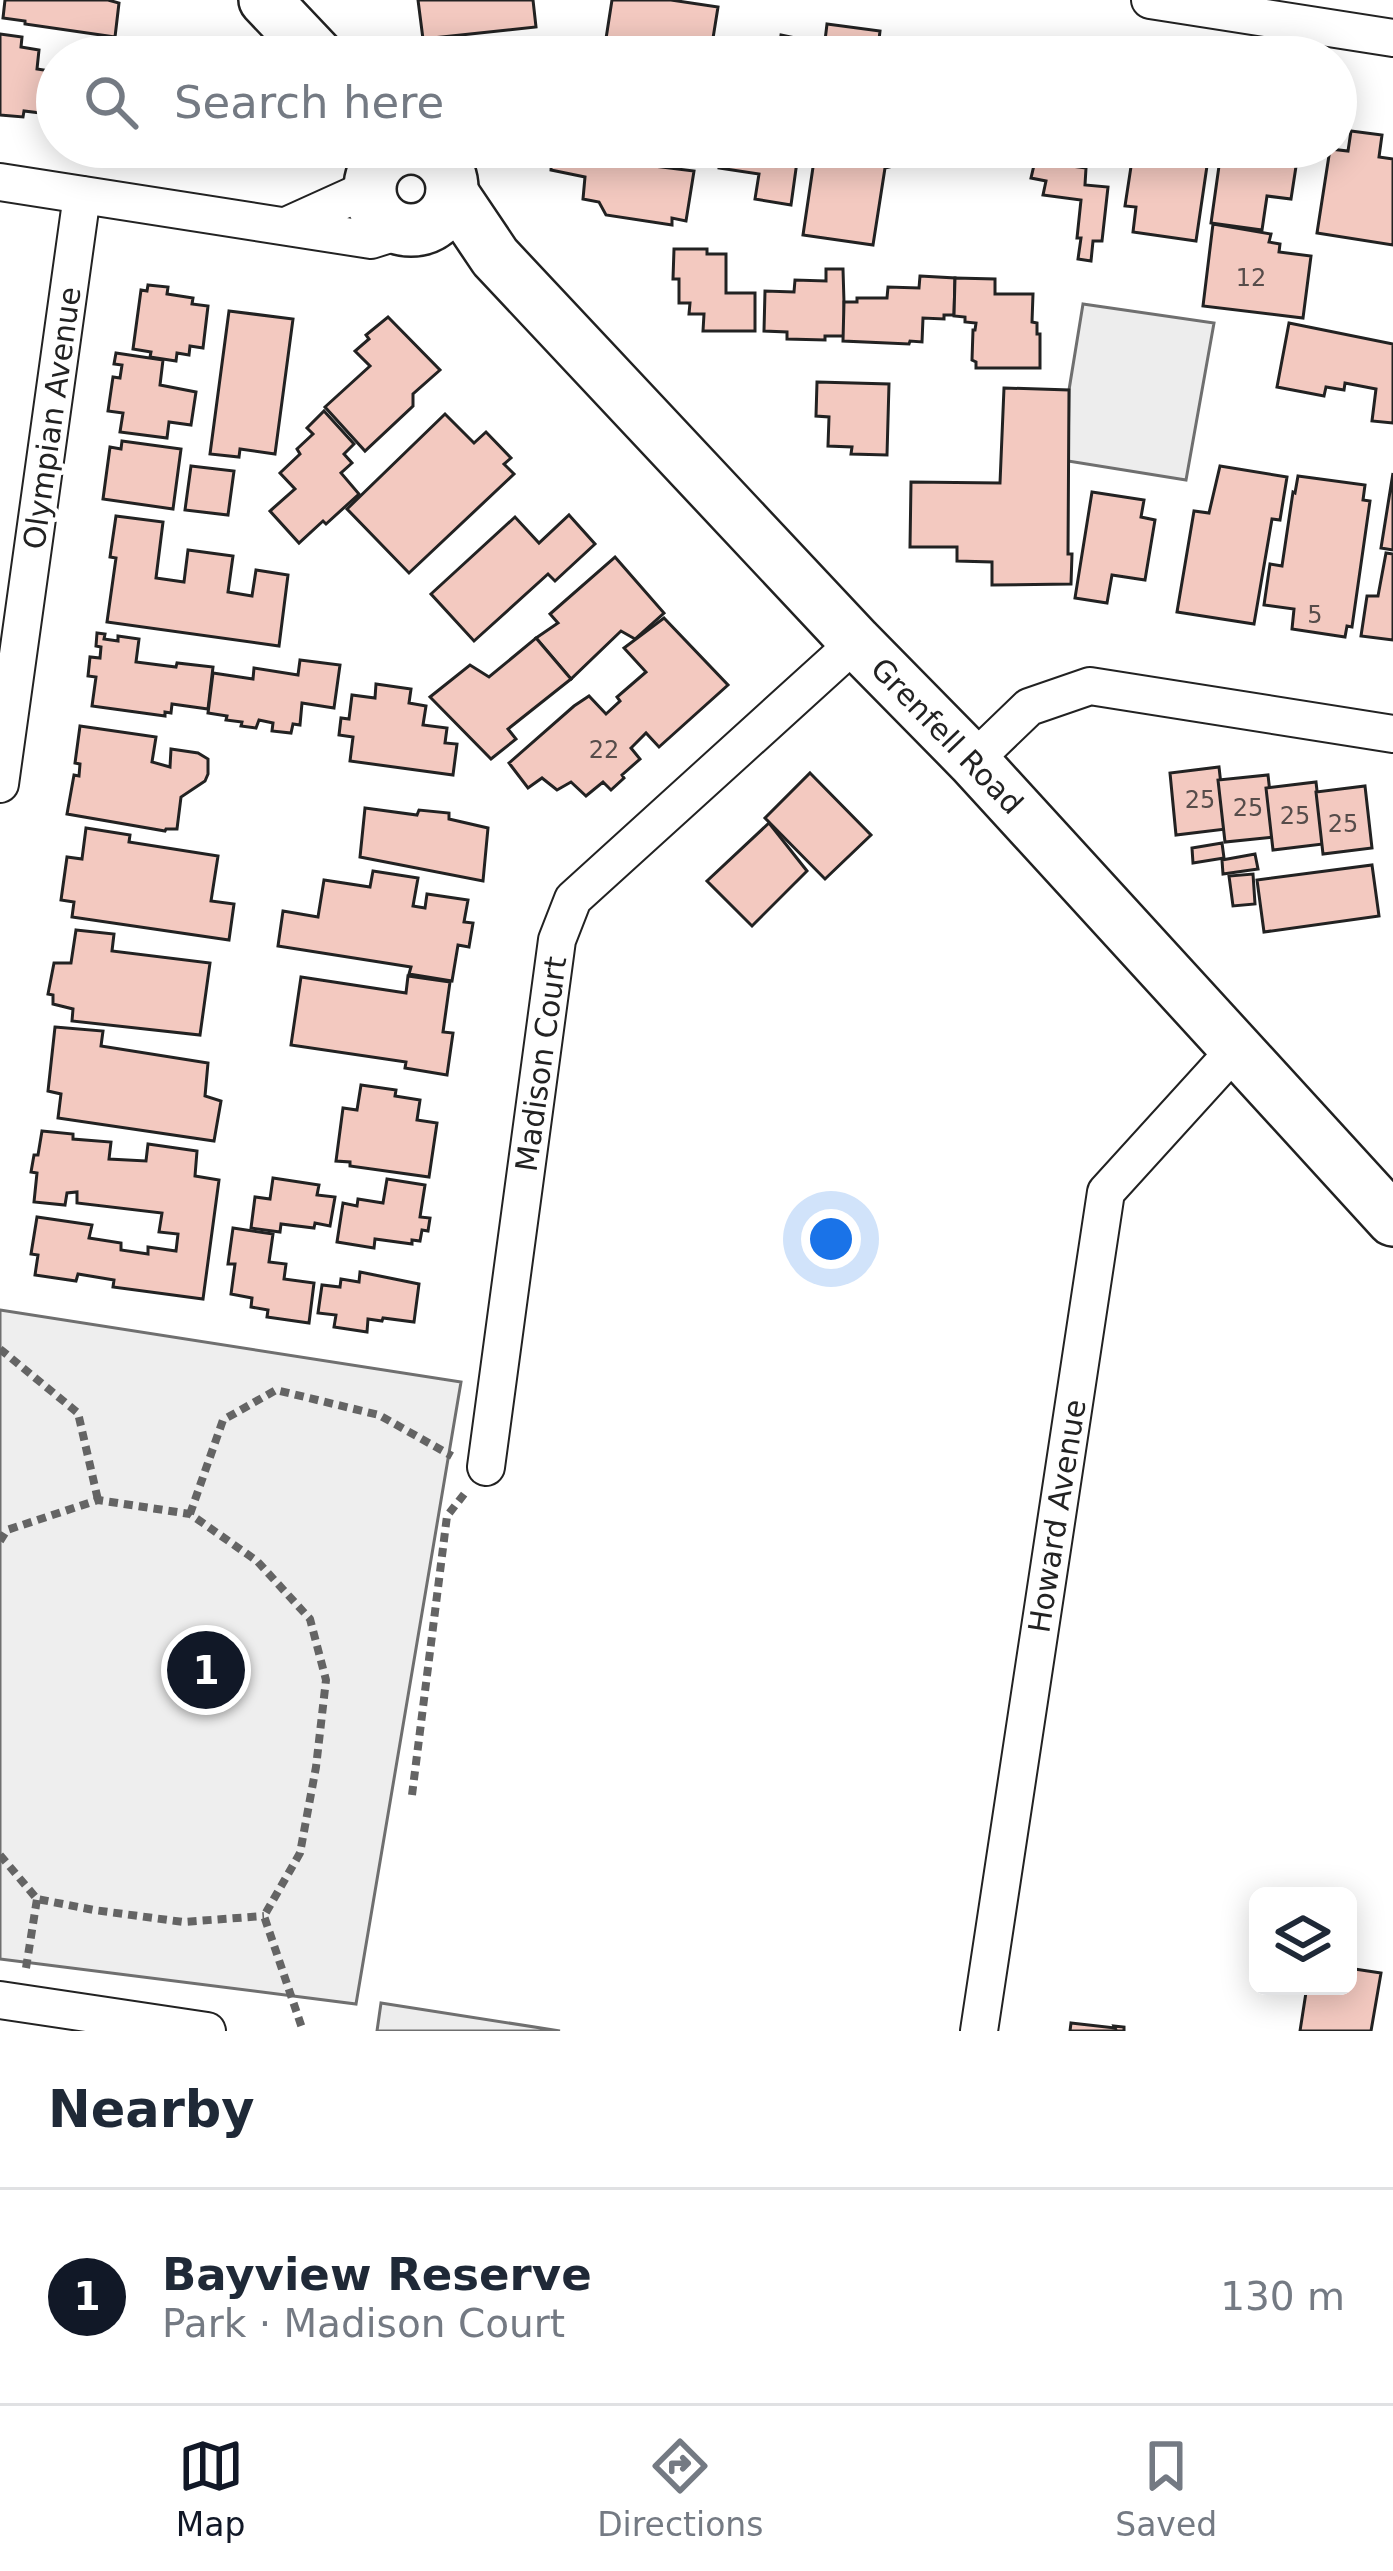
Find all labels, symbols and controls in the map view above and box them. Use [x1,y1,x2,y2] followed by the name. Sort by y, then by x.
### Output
[36,36,1357,168] search box
[78,69,144,135] icon: search
[174,76,444,129] text: Search here
[1236,264,1266,292] house number: 12
[16,285,88,551] street label: Olympian Avenue
[1307,601,1323,629] house number: 5
[864,651,1030,821] street label: Grenfell Road
[589,736,619,764] house number: 22
[1185,786,1215,814] house number: 25
[1233,794,1263,822] house number: 25
[1280,802,1310,830] house number: 25
[1328,810,1358,838] house number: 25
[509,954,573,1174] street label: Madison Court
[801,1209,861,1269] your location
[1021,1397,1093,1635] street label: Howard Avenue
[167,1625,245,1715] pin: 1
[1249,1887,1357,1995] map controls
[1249,1887,1357,1995] button: layers
[48,2080,255,2139] text: Nearby
[162,2248,592,2301] text: Bayview Reserve
[73,2274,101,2319] text: 1
[1220,2274,1345,2319] text: 130 m
[162,2301,565,2346] text: Park · Madison Court
[176,2433,246,2544] tab: Map
[597,2433,763,2544] tab: Directions
[1115,2433,1217,2544] tab: Saved

